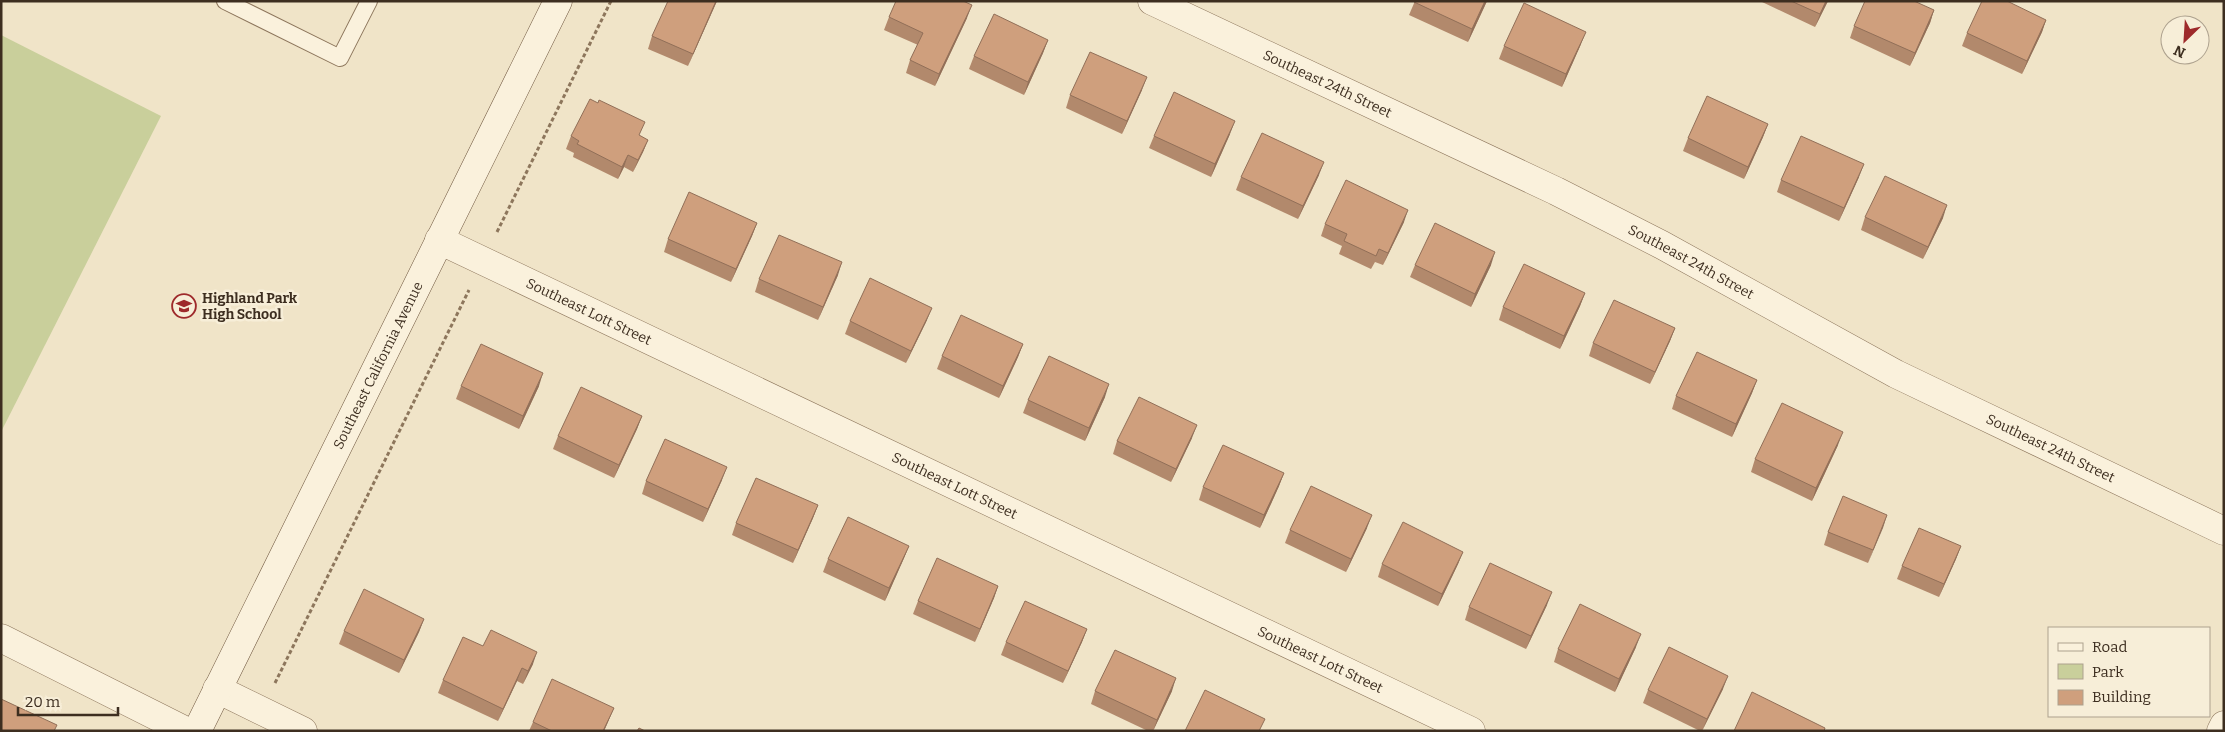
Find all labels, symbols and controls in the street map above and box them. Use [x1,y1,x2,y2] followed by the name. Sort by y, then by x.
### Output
[2160,15,2210,65] north arrow
[2171,41,2188,61] text: N
[1260,46,1395,122] street label: Southeast 24th Street
[1625,221,1757,303] street label: Southeast 24th Street
[523,275,654,349] street label: Southeast Lott Street
[330,279,427,452] street label: Southeast California Avenue
[202,290,298,323] place label: Highland Park High School
[171,293,197,319] school or university icon: Highland Park High School
[1983,410,2117,486] street label: Southeast 24th Street
[889,449,1020,523] street label: Southeast Lott Street
[1255,623,1386,697] street label: Southeast Lott Street
[2048,627,2210,717] legend
[2092,638,2127,656] text: Road
[2092,663,2124,681] text: Park
[18,684,118,716] scale bar
[2092,688,2151,706] text: Building
[25,693,61,711] text: 20 m

